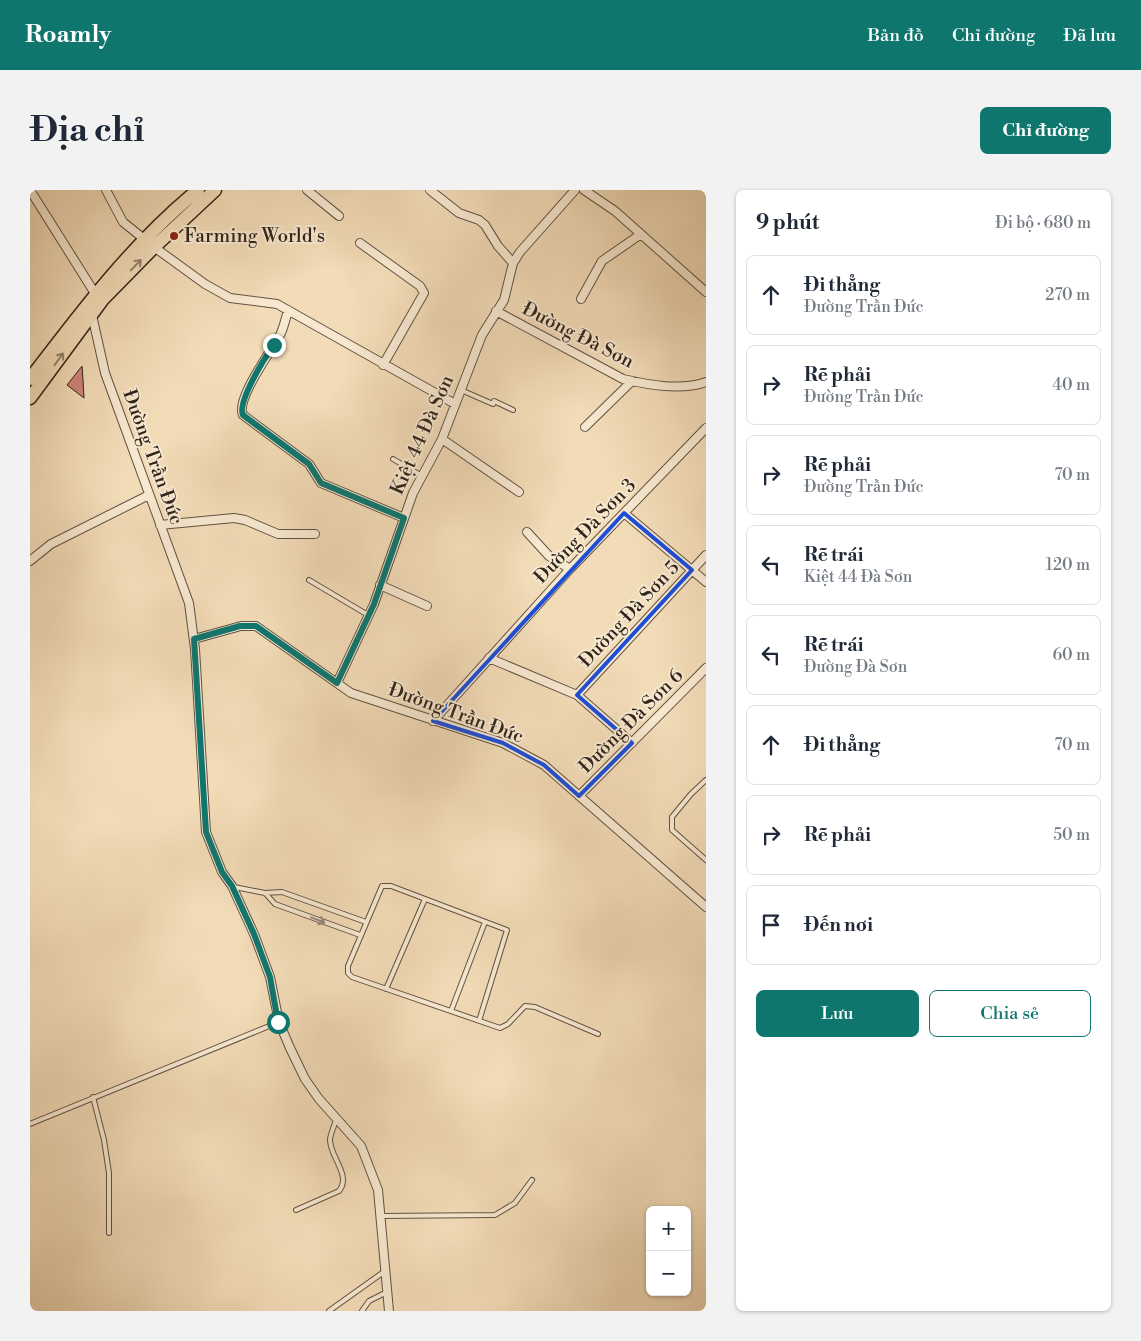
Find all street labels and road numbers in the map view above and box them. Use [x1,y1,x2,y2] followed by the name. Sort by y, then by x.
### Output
[518,296,638,374] street label: Đường Đà Sơn
[385,371,459,499] street label: Kiệt 44 Đà Sơn
[117,386,189,528] street label: Đường Trần Đức
[529,473,641,589] street label: Đường Đà Sơn 3
[574,556,684,672] street label: Đường Đà Sơn 5
[574,664,688,778] street label: Đường Đà Sơn 6
[385,677,527,749] street label: Đường Trần Đức

